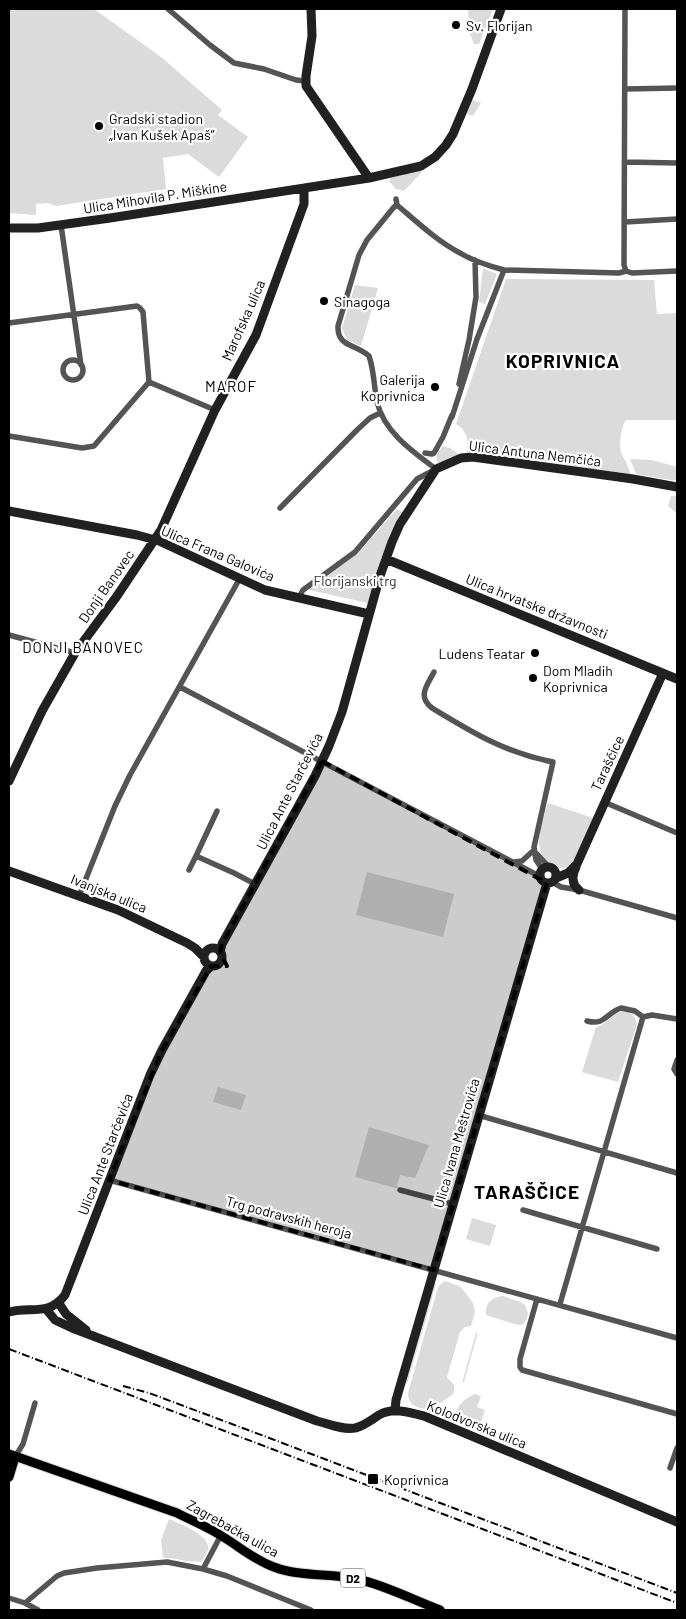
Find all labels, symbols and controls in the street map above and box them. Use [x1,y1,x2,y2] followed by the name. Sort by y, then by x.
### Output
[466,17,533,34] place label: Sv. Florijan
[450,19,462,31] marker: Sv. Florijan
[109,110,215,143] place label: Gradski stadion „Ivan Kušek Apaš”
[93,120,105,132] marker: Gradski stadion „Ivan Kušek Apaš”
[82,177,228,217] street label: Ulica Mihovila P. Miškine
[218,277,268,363] street label: Marofska ulica
[334,293,390,310] place label: Sinagoga
[318,295,330,307] marker: Sinagoga
[506,349,620,372] district label: KOPRIVNICA
[360,371,425,404] place label: Galerija Koprivnica
[205,377,257,395] district label: MAROF
[429,381,441,393] marker: Galerija Koprivnica
[468,436,602,470] street label: Ulica Antuna Nemčića
[159,521,277,585] street label: Ulica Frana Galovića
[75,546,137,626] street label: Donji Banovec
[463,570,611,642] street label: Ulica hrvatske državnosti
[313,572,397,589] park label: Florijanski trg
[22,638,144,656] district label: DONJI BANOVEC
[439,645,525,662] place label: Ludens Teatar
[529,647,541,659] marker: Ludens Teatar
[543,662,613,695] place label: Dom Mladih Koprivnica
[527,672,539,684] marker: Dom Mladih Koprivnica
[252,730,326,852] street label: Ulica Ante Starčevića
[587,732,627,794] street label: Taraščice
[68,870,150,916] street label: Ivanjska ulica
[429,1076,483,1210] street label: Ulica Ivana Meštrovića
[74,1091,136,1217] street label: Ulica Ante Starčevića
[474,1180,580,1203] district label: TARAŠČICE
[224,1192,354,1242] street label: Trg podravskih heroja
[425,1396,529,1452] street label: Kolodvorska ulica
[384,1471,449,1488] place label: Koprivnica
[366,1472,380,1486] marker: Koprivnica
[184,1496,282,1560] street label: Zagrebačka ulica
[340,1569,366,1588] road number: D2

